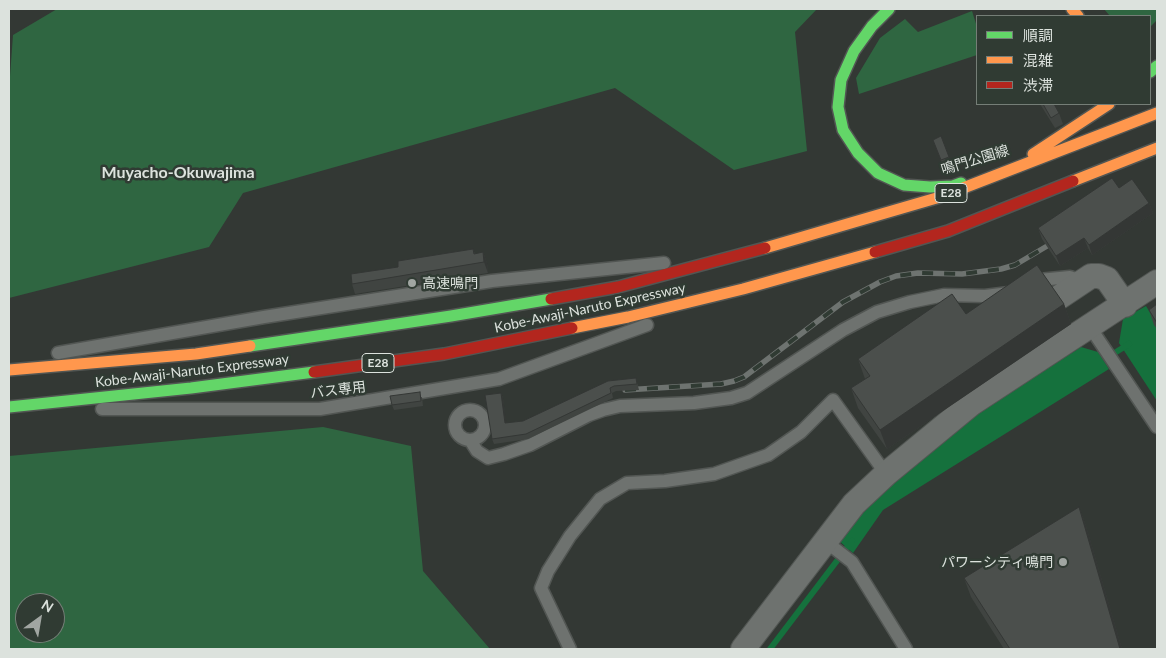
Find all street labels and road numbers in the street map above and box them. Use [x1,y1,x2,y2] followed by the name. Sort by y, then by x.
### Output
[939,142,1011,178] street label: 鳴門公園線
[935,184,967,202] road number: E28
[493,280,687,336] street label: Kobe-Awaji-Naruto Expressway
[94,351,290,391] street label: Kobe-Awaji-Naruto Expressway
[362,353,394,372] road number: E28
[309,378,367,402] street label: バス専用

